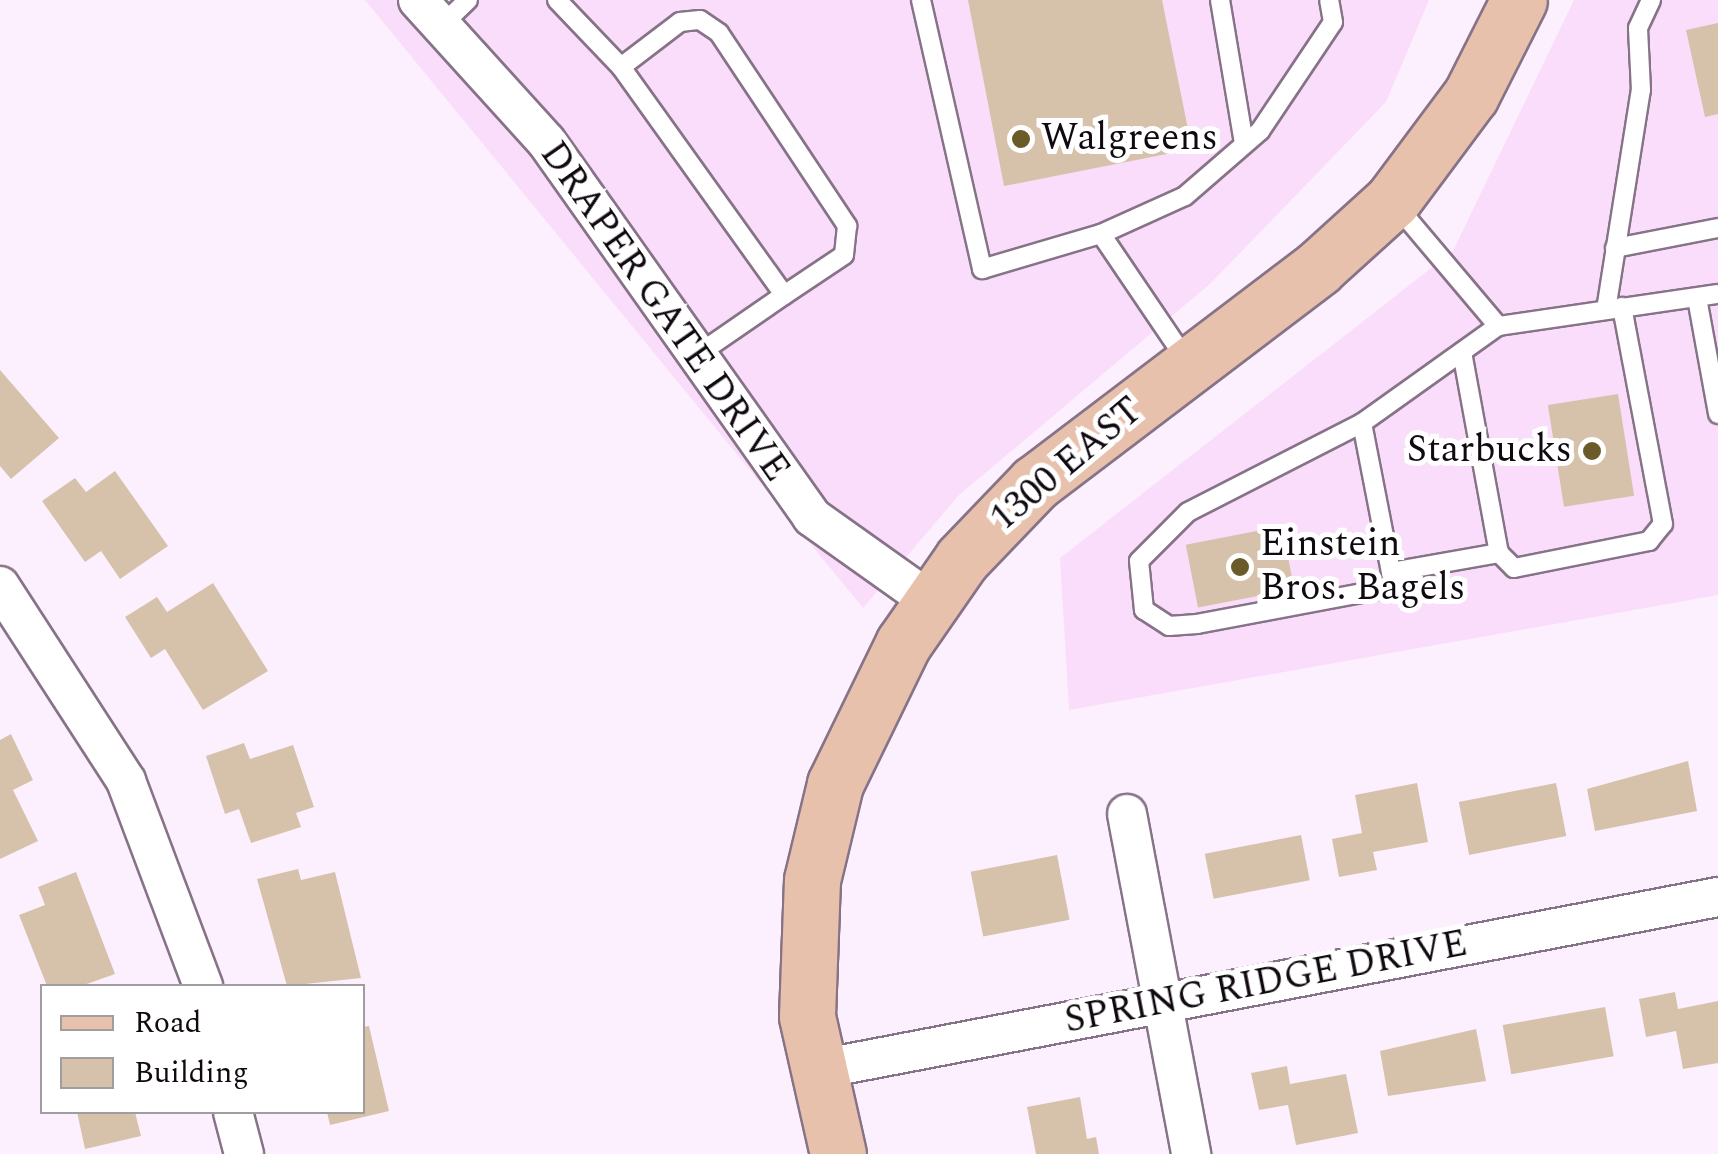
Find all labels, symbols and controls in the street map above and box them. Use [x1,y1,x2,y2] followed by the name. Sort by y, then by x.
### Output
[1041,116,1218,162] place label: Walgreens
[1010,128,1032,150] marker: Walgreens
[529,133,799,491] street label: DRAPER GATE DRIVE
[982,388,1152,542] street label: 1300 EAST
[1407,428,1572,474] place label: Starbucks
[1581,440,1603,462] marker: Starbucks
[1260,522,1465,612] place label: Einstein Bros. Bagels
[1229,556,1251,578] marker: Einstein Bros. Bagels
[1061,922,1471,1044] street label: SPRING RIDGE DRIVE
[40,984,365,1114] legend
[134,1000,202,1046] text: Road
[134,1050,249,1096] text: Building

